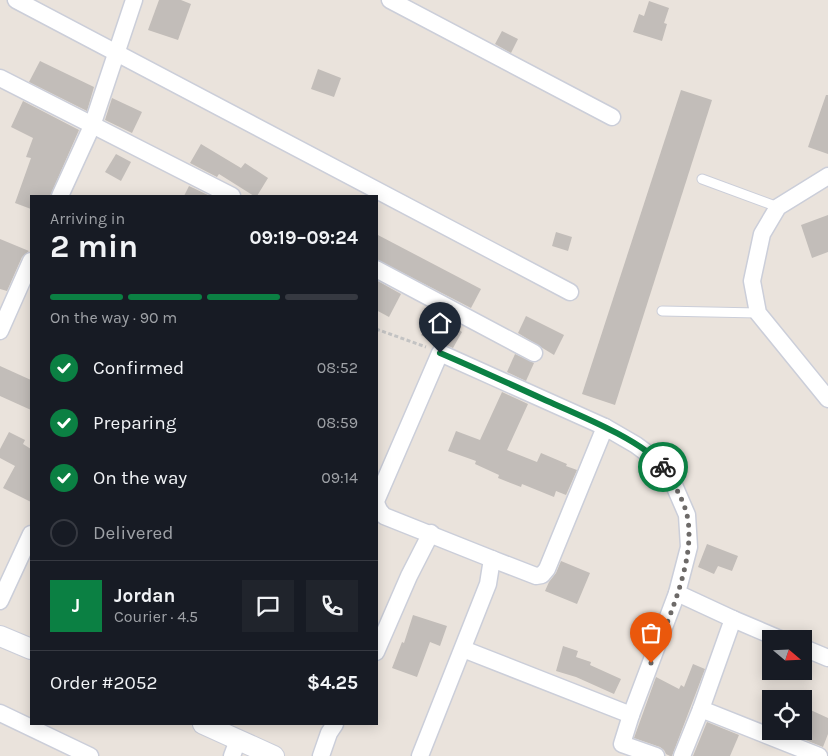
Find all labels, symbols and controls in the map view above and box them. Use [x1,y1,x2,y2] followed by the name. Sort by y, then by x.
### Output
[50,209,125,228] text: Arriving in
[249,227,358,249] text: 09:19–09:24
[50,228,138,265] text: 2 min
[419,302,461,353] pin
[50,308,177,327] text: On the way · 90 m
[426,309,454,337] icon: home
[50,354,78,382] icon: check
[93,357,184,379] text: Confirmed
[317,358,358,377] text: 08:52
[50,409,78,437] icon: check
[93,412,176,434] text: Preparing
[317,413,358,432] text: 08:59
[638,442,688,492] courier
[649,453,677,481] icon: bike
[50,464,78,492] icon: check
[93,467,187,489] text: On the way
[321,468,358,487] text: 09:14
[93,522,173,544] text: Delivered
[242,580,294,632] button: chat
[306,580,358,632] button: phone
[114,585,175,607] text: Jordan
[72,595,80,617] text: J
[114,607,198,626] text: Courier · 4.5
[630,612,672,663] pin
[637,619,665,647] icon: bag
[762,630,812,680] north arrow
[762,630,812,740] map controls
[50,672,157,694] text: Order #2052
[307,672,358,694] text: $4.25
[762,690,812,740] button: locate

